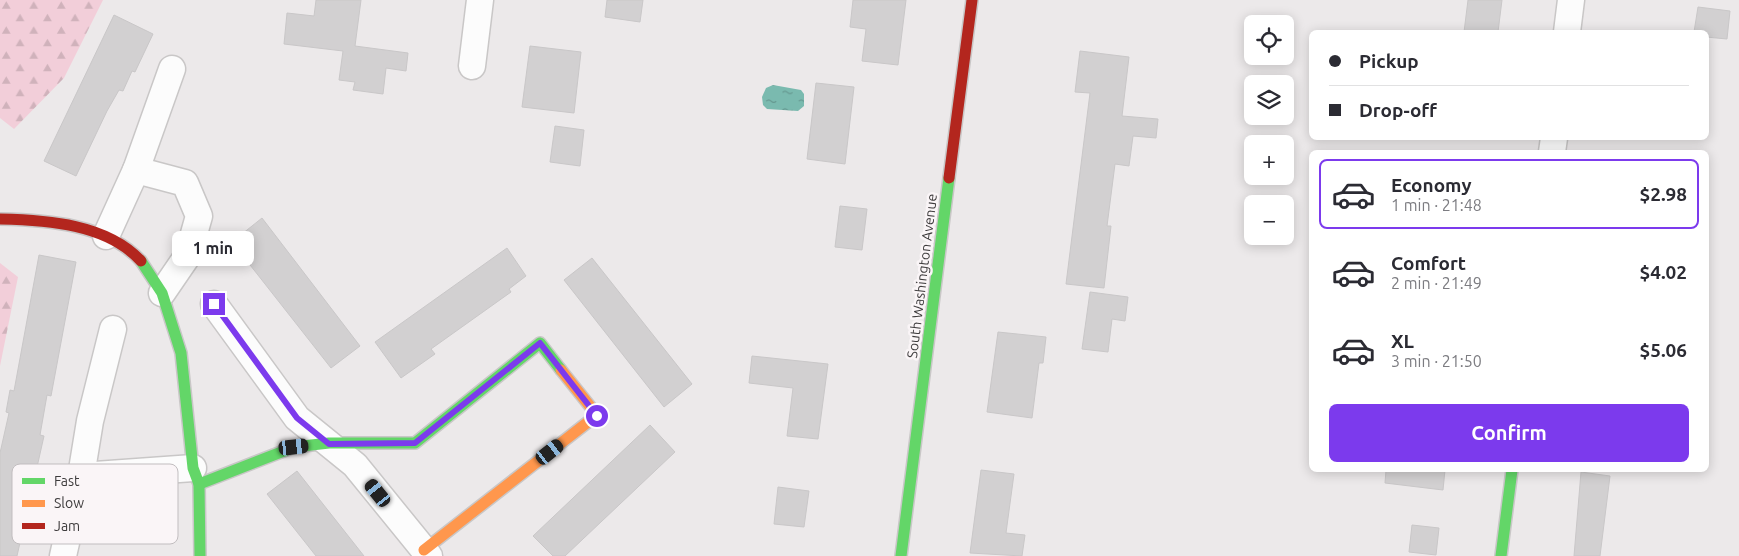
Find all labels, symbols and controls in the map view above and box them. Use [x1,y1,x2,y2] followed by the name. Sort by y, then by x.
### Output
[1244,15,1294,245] map controls
[1244,15,1294,65] button: locate
[1359,50,1419,72] text: Pickup
[1244,75,1294,125] button: layers
[1359,99,1437,121] text: Drop-off
[1244,135,1294,185] button: +
[1331,172,1376,217] icon: car
[1391,174,1472,196] text: Economy
[1639,183,1687,205] text: $2.98
[904,193,940,359] street label: South Washington Avenue
[1244,195,1294,245] button: −
[1391,196,1482,214] text: 1 min · 21:48
[173,232,255,266] callout: 1 min
[193,239,233,257] text: 1 min
[1331,250,1376,295] icon: car
[1391,252,1466,274] text: Comfort
[1639,261,1687,283] text: $4.02
[1391,274,1482,292] text: 2 min · 21:49
[203,293,225,315] route end
[1331,328,1376,373] icon: car
[1391,330,1414,352] text: XL
[1639,339,1687,361] text: $5.06
[1391,352,1482,370] text: 3 min · 21:50
[1329,404,1689,462] button: Confirm
[586,405,608,427] route start
[533,437,566,467] car
[278,438,309,456] car
[12,464,178,544] legend
[54,473,80,489] text: Fast
[362,477,393,509] car
[54,495,84,511] text: Slow
[54,518,80,534] text: Jam

